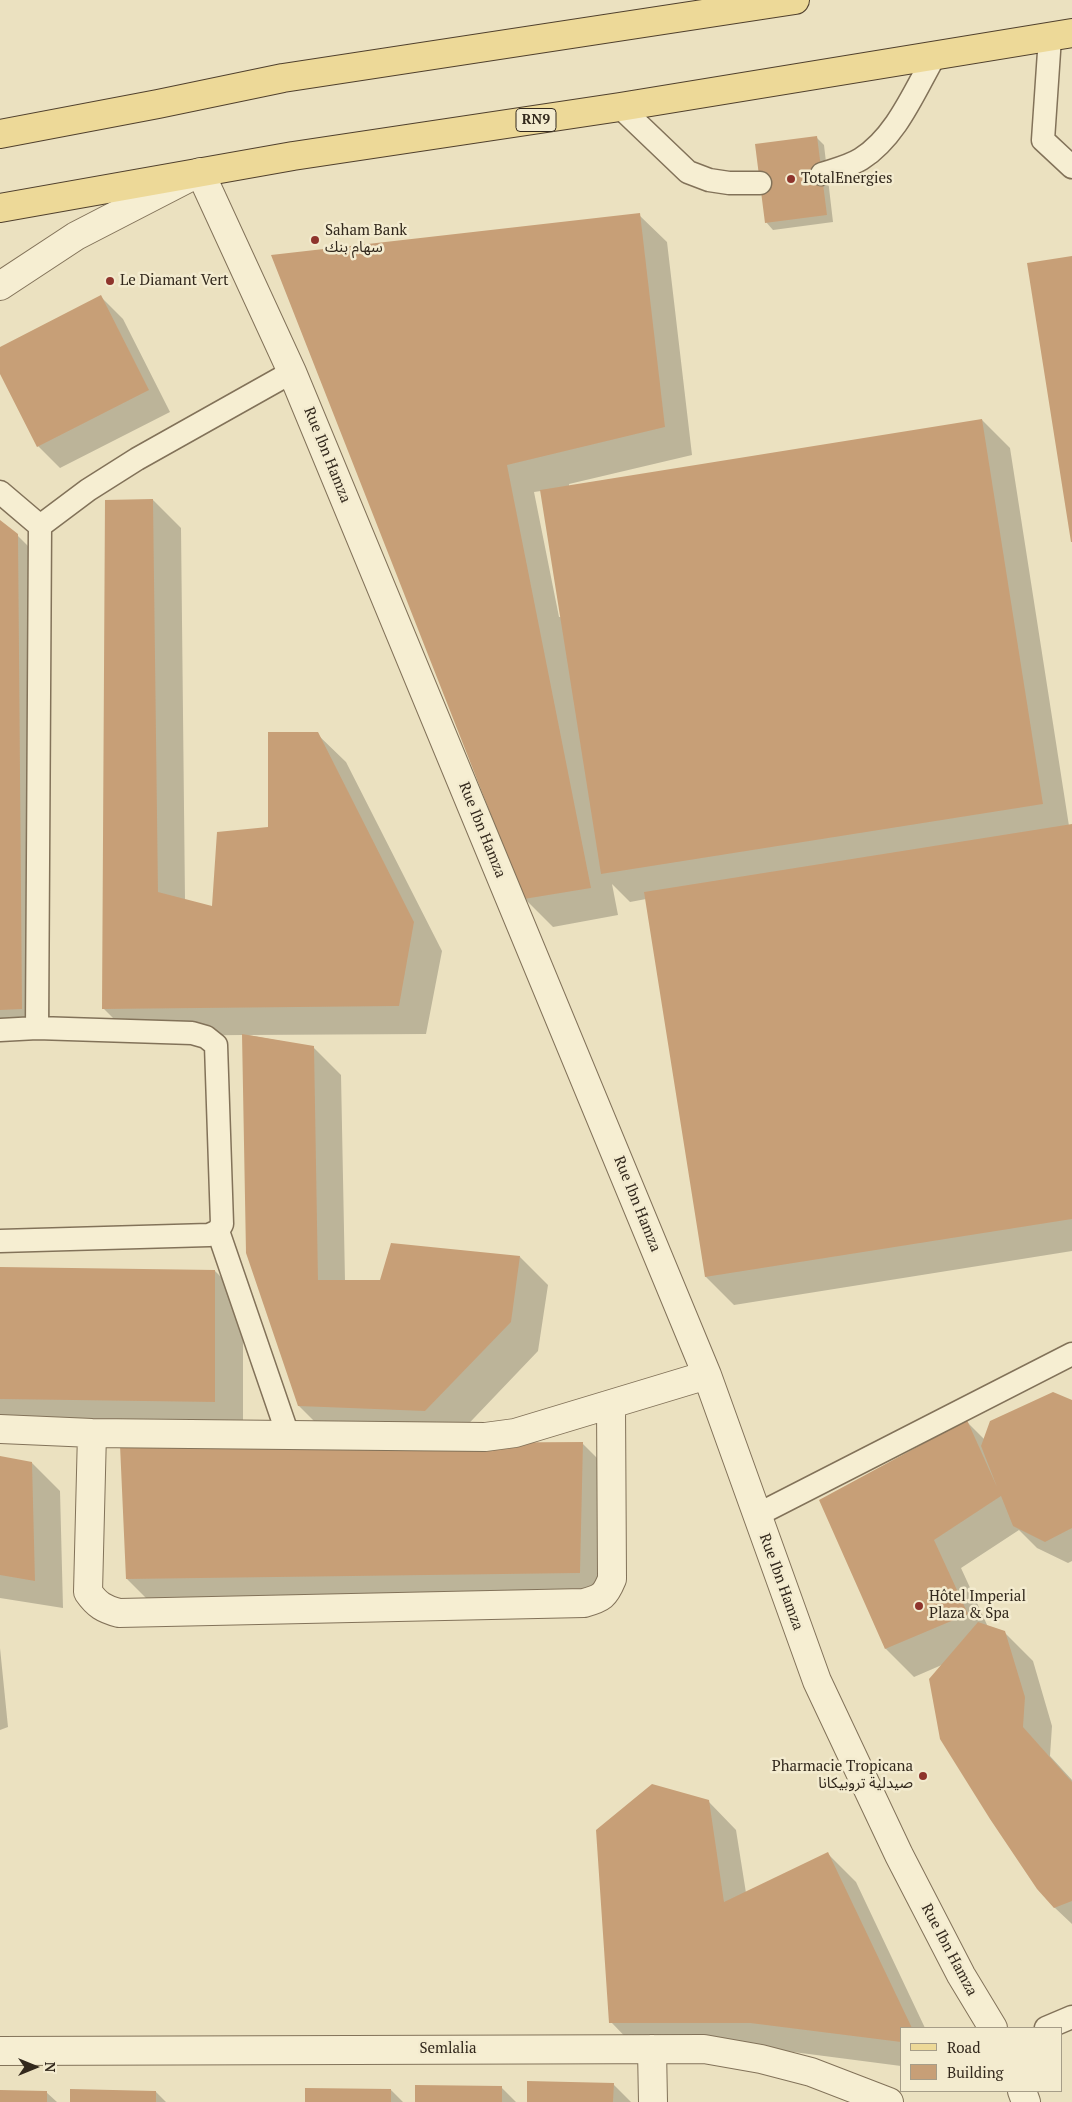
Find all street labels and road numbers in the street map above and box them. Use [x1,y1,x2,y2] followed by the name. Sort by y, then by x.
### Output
[516,108,556,132] road number: RN9
[300,404,354,506] street label: Rue Ibn Hamza
[455,779,509,881] street label: Rue Ibn Hamza
[610,1153,664,1255] street label: Rue Ibn Hamza
[755,1531,807,1633] street label: Rue Ibn Hamza
[917,1901,981,1999] street label: Rue Ibn Hamza
[419,2040,477,2058] street label: Semlalia

